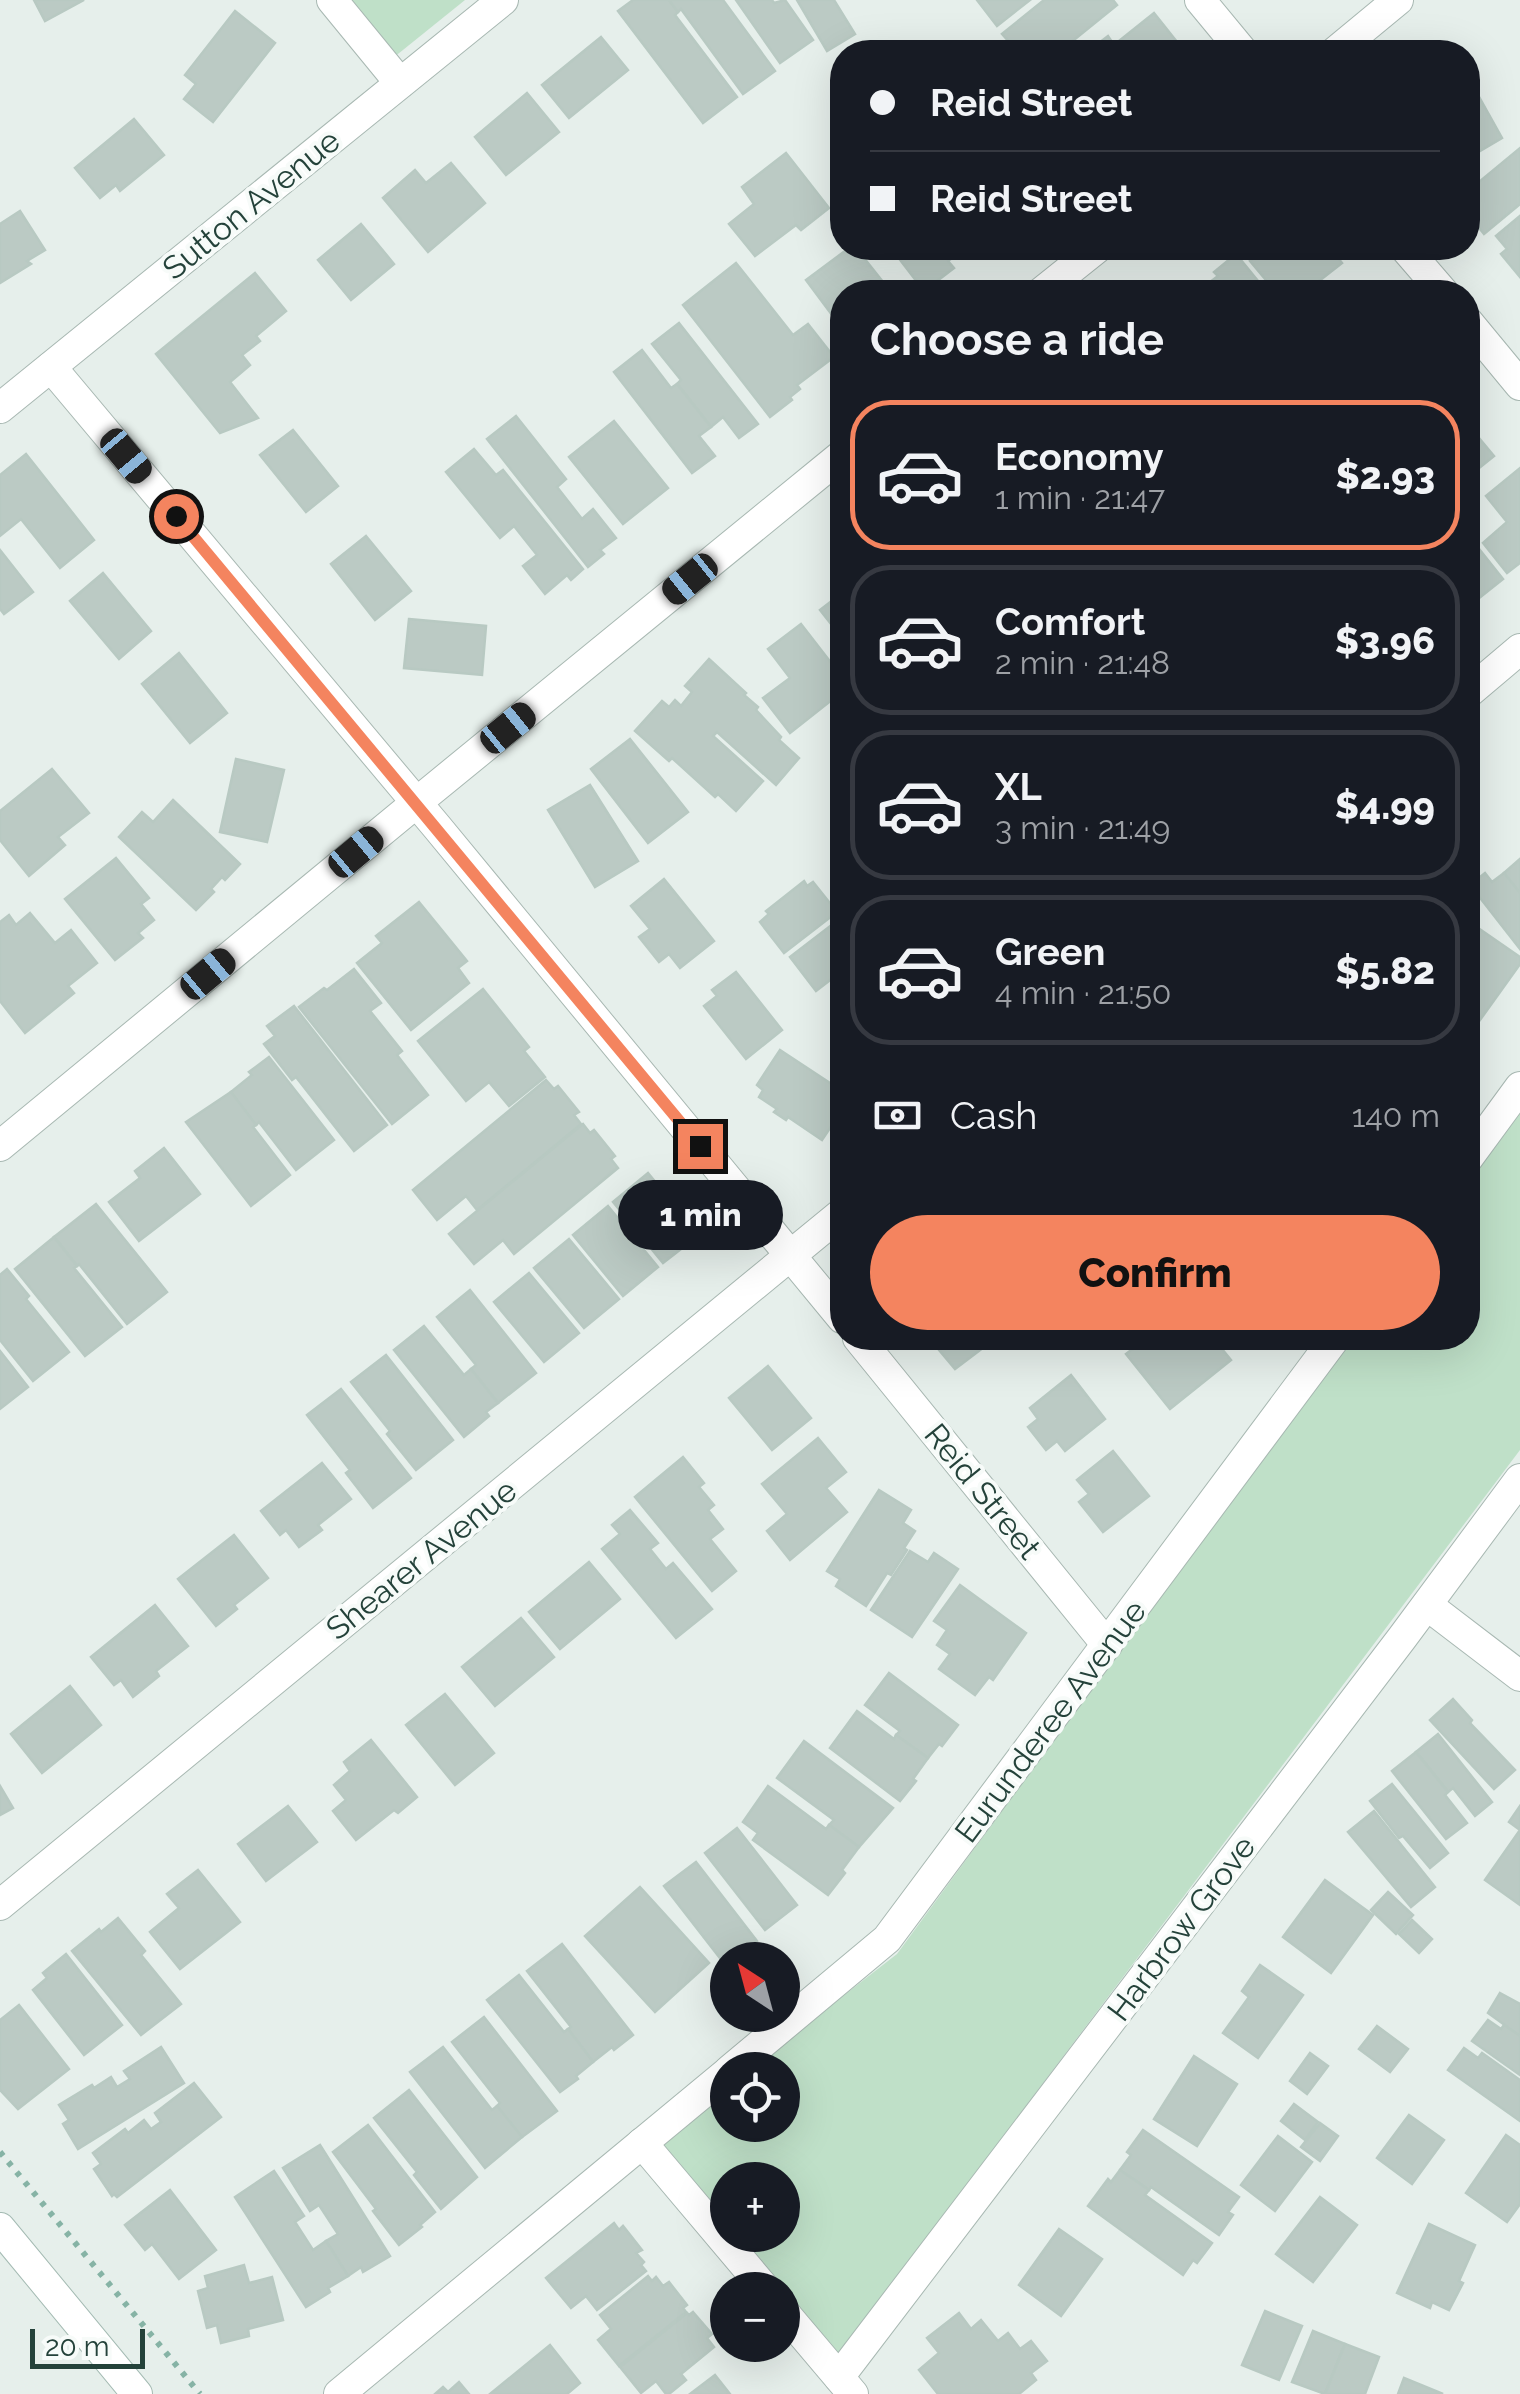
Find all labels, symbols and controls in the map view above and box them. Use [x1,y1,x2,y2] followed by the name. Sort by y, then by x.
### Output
[930,80,1132,125] text: Reid Street
[155,121,347,287] street label: Sutton Avenue
[930,176,1132,221] text: Reid Street
[870,313,1164,366] text: Choose a ride
[95,423,157,489] car
[875,430,965,520] icon: car
[995,434,1164,479] text: Economy
[1336,453,1435,498] text: $2.93
[995,479,1165,516] text: 1 min · 21:47
[154,494,199,539] route start
[657,548,723,610] car
[875,595,965,685] icon: car
[995,599,1145,644] text: Comfort
[1335,618,1435,663] text: $3.96
[995,644,1170,681] text: 2 min · 21:48
[475,697,541,759] car
[875,760,965,850] icon: car
[995,764,1042,809] text: XL
[1335,783,1435,828] text: $4.99
[995,809,1170,846] text: 3 min · 21:49
[323,821,389,883] car
[875,925,965,1015] icon: car
[995,929,1105,974] text: Green
[175,943,241,1005] car
[1335,948,1435,993] text: $5.82
[995,974,1171,1011] text: 4 min · 21:50
[870,1088,925,1143] icon: cash
[950,1093,1037,1138] text: Cash
[1352,1097,1440,1134] text: 140 m
[678,1124,723,1169] route end
[618,1181,782,1251] callout: 1 min
[659,1196,742,1233] text: 1 min
[870,1215,1440,1330] button: Confirm
[917,1416,1049,1566] street label: Reid Street
[319,1471,523,1647] street label: Shearer Avenue
[947,1593,1153,1849] street label: Eurunderee Avenue
[1100,1828,1262,2028] street label: Harbrow Grove
[710,1942,800,2032] north arrow
[710,1942,800,2362] map controls
[710,2052,800,2142] button: locate
[710,2162,800,2252] button: +
[710,2272,800,2362] button: −
[30,2324,145,2368] scale bar
[45,2330,110,2363] text: 20 m

